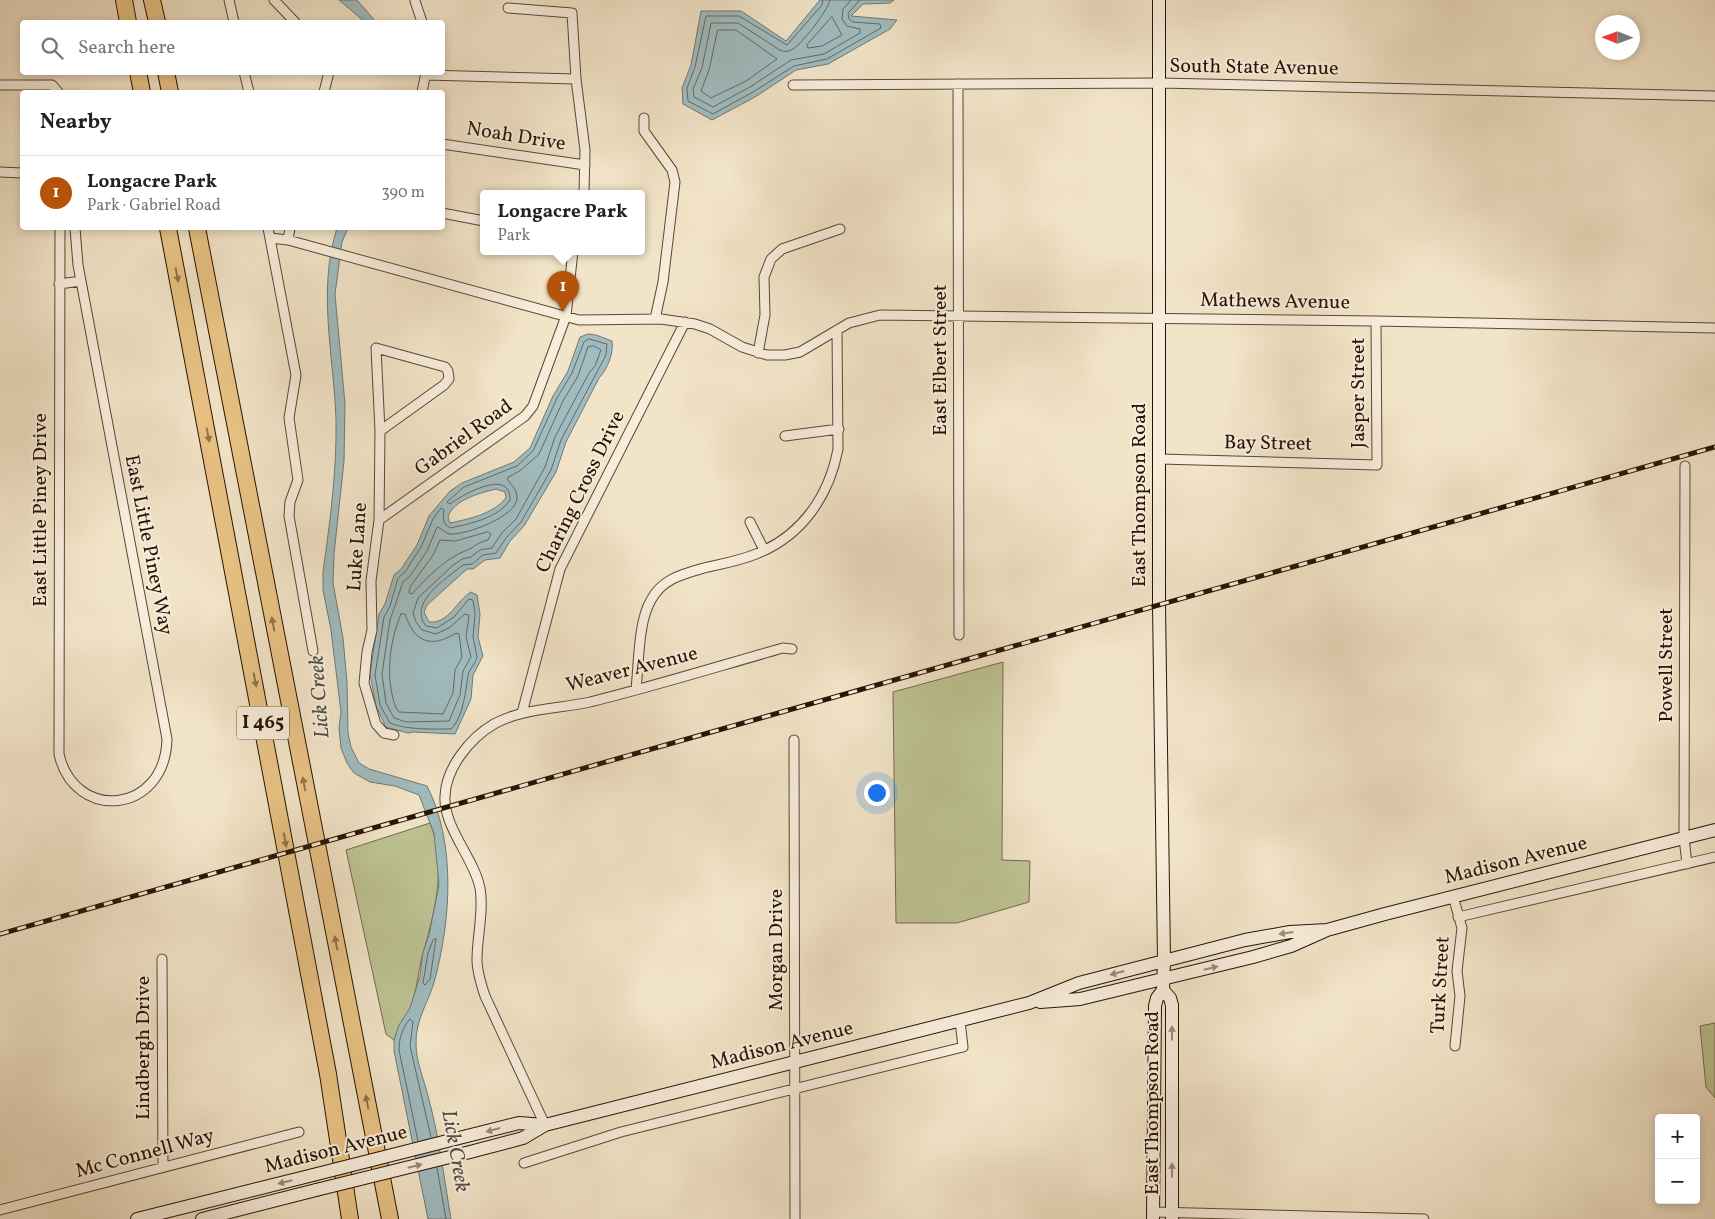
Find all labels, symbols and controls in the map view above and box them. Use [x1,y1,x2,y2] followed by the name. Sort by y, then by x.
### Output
[1595,15,1640,60] north arrow
[20,20,445,75] search box
[38,34,66,62] icon: search
[78,35,175,61] text: Search here
[1169,53,1339,83] street label: South State Avenue
[40,108,111,137] text: Nearby
[464,115,568,159] street label: Noah Drive
[87,169,217,195] text: Longacre Park
[53,182,59,204] text: 1
[382,182,425,204] text: 390 m
[480,190,645,255] popup
[87,195,221,217] text: Park · Gabriel Road
[498,199,627,225] text: Longacre Park
[498,225,530,247] text: Park
[173,268,181,283] one-way arrow
[547,271,579,312] pin: 1
[927,284,955,436] street label: East Elbert Street
[1200,287,1350,317] street label: Mathews Avenue
[1345,338,1373,448] street label: Jasper Street
[409,393,519,483] street label: Gabriel Road
[1126,403,1154,587] street label: East Thompson Road
[530,406,632,578] street label: Charing Cross Drive
[27,413,55,607] street label: East Little Piney Drive
[204,427,212,443] one-way arrow
[1224,429,1312,459] street label: Bay Street
[117,452,179,638] street label: East Little Piney Way
[341,502,375,592] street label: Luke Lane
[1653,608,1681,722] street label: Powell Street
[269,616,277,632] one-way arrow
[563,640,701,700] street label: Weaver Avenue
[303,654,337,740] water label: Lick Creek
[251,673,259,688] one-way arrow
[237,706,289,740] road number: I 465
[300,776,308,791] one-way arrow
[864,780,890,806] your location
[1442,830,1590,892] street label: Madison Avenue
[282,832,290,848] one-way arrow
[763,889,791,1011] street label: Morgan Drive
[1277,930,1293,938] one-way arrow
[332,935,340,951] one-way arrow
[1424,935,1458,1035] street label: Turk Street
[1203,964,1218,972] one-way arrow
[1109,969,1124,977] one-way arrow
[130,976,158,1120] street label: Lindbergh Drive
[1139,1011,1167,1195] street label: East Thompson Road
[708,1015,856,1077] street label: Madison Avenue
[1168,1025,1176,1041] one-way arrow
[363,1094,371,1110] one-way arrow
[433,1108,477,1195] water label: Lick Creek
[1655,1114,1700,1204] map controls
[1655,1114,1700,1159] button: +
[262,1119,410,1181] street label: Madison Avenue
[73,1122,218,1186] street label: Mc Connell Way
[485,1126,500,1134] one-way arrow
[1655,1159,1700,1204] button: −
[407,1162,422,1170] one-way arrow
[1168,1162,1176,1178] one-way arrow
[278,1178,293,1186] one-way arrow

